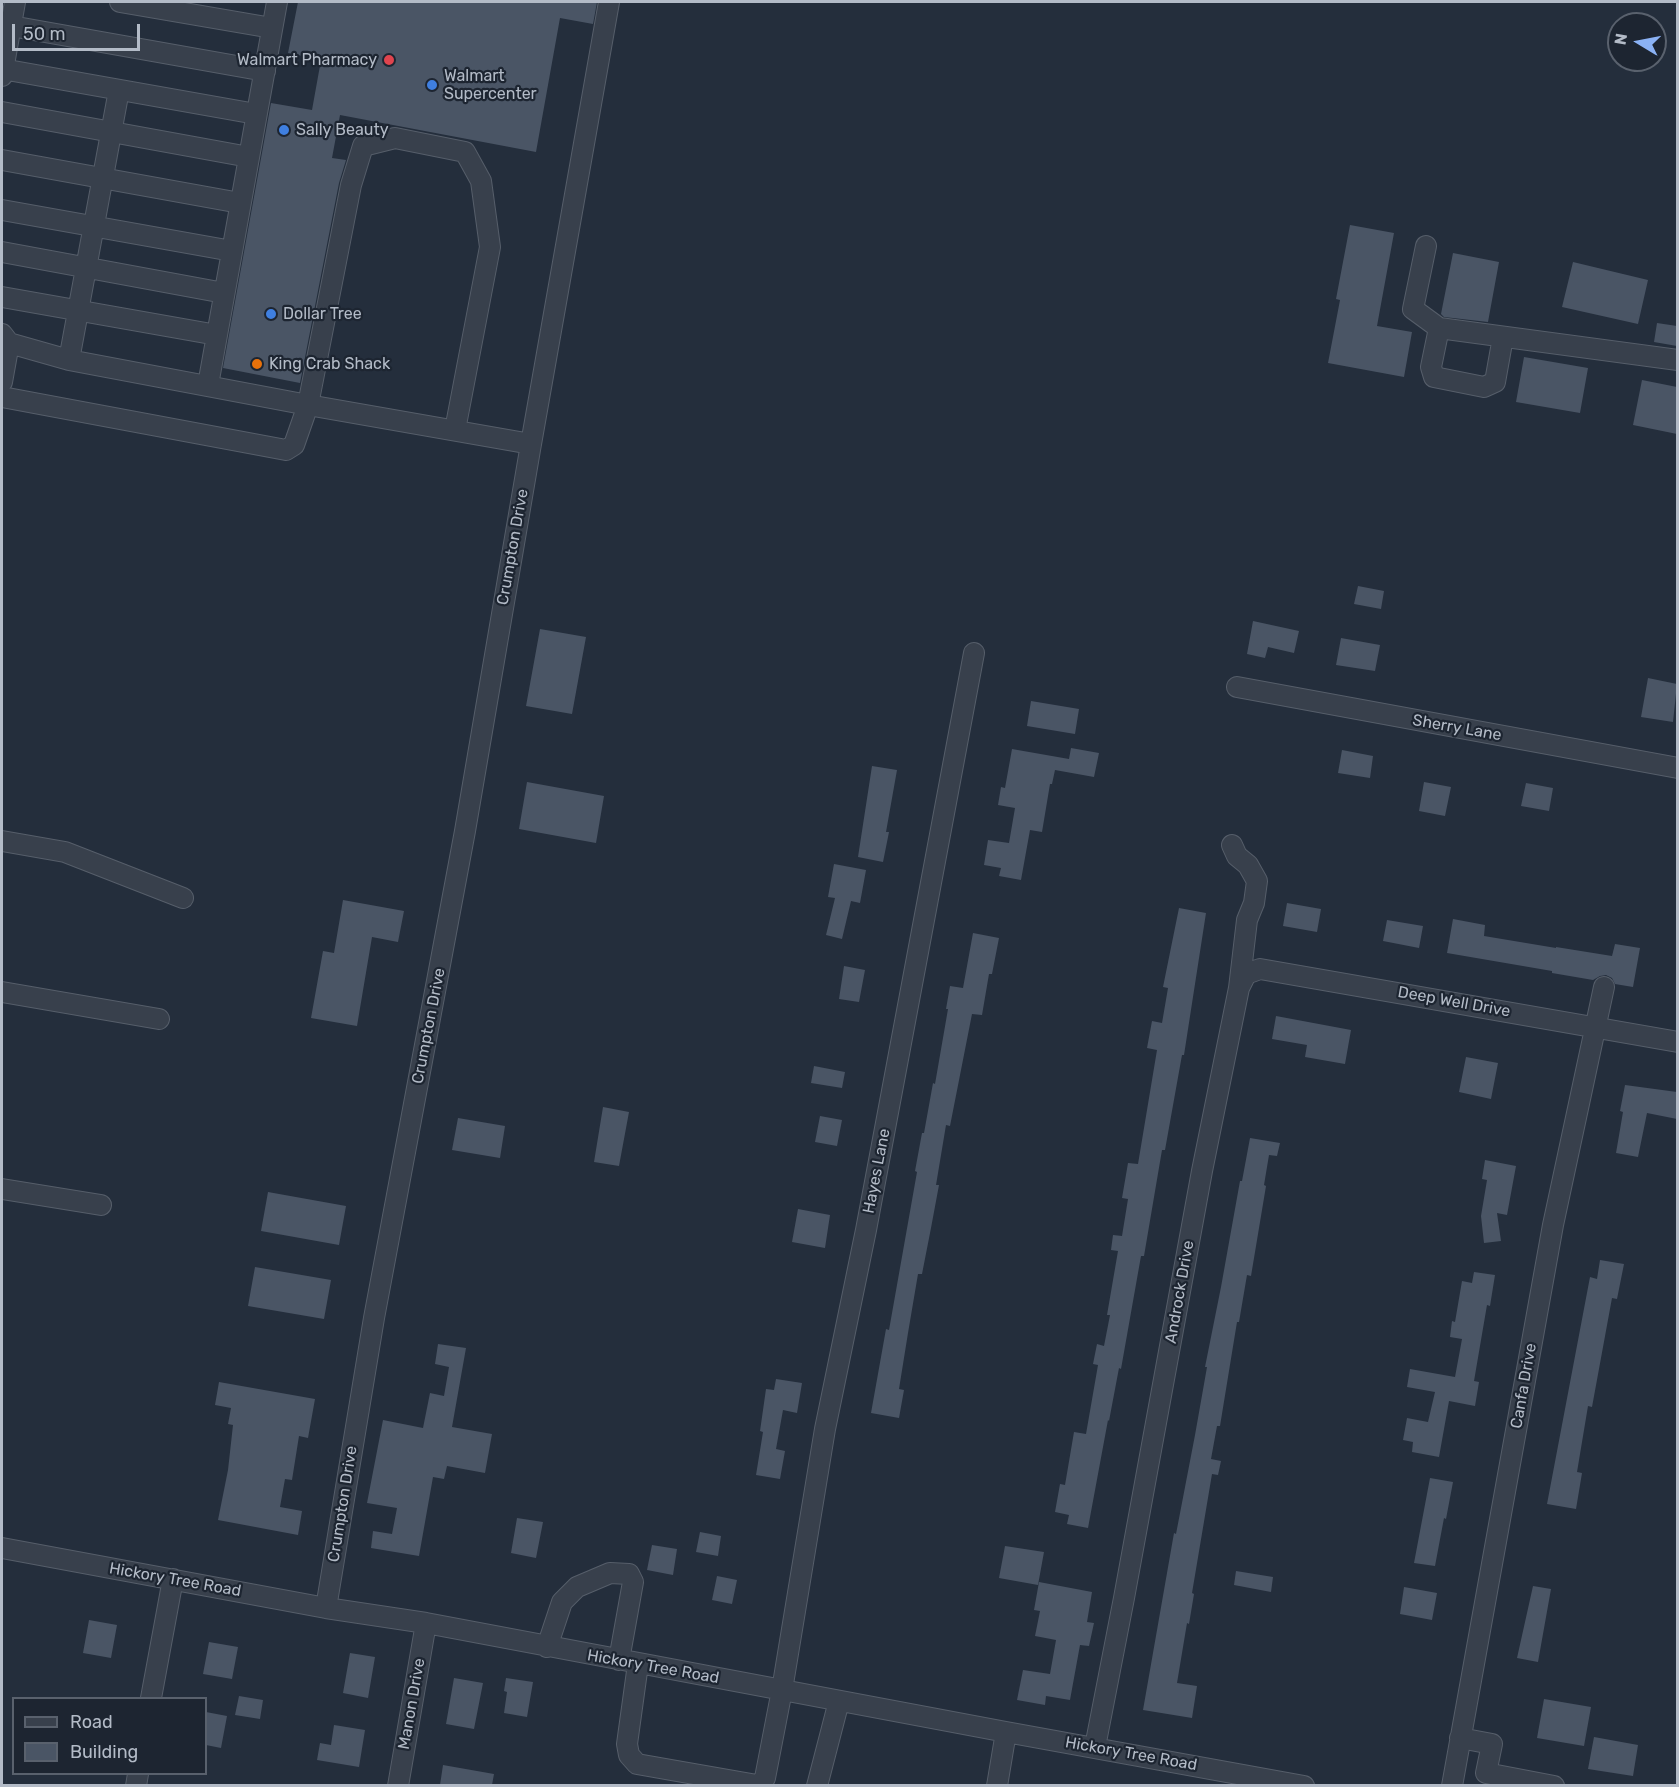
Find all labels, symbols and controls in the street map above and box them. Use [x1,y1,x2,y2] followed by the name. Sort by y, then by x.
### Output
[15,12,142,50] scale bar
[1607,12,1667,72] north arrow
[23,23,66,45] text: 50 m
[1610,32,1631,46] text: N
[237,50,377,70] place label: Walmart Pharmacy
[382,53,396,67] marker: Walmart Pharmacy
[444,66,537,104] place label: Walmart Supercenter
[425,78,439,92] marker: Walmart Supercenter
[296,120,389,140] place label: Sally Beauty
[277,123,291,137] marker: Sally Beauty
[283,304,362,324] place label: Dollar Tree
[264,307,278,321] marker: Dollar Tree
[269,354,390,374] place label: King Crab Shack
[250,357,264,371] marker: King Crab Shack
[493,487,533,607] street label: Crumpton Drive
[1411,711,1503,745] street label: Sherry Lane
[408,966,450,1086] street label: Crumpton Drive
[1396,983,1512,1021] street label: Deep Well Drive
[859,1127,895,1215] street label: Hayes Lane
[1161,1239,1199,1345] street label: Androck Drive
[1507,1342,1541,1430] street label: Canfa Drive
[324,1444,362,1564] street label: Crumpton Drive
[108,1559,242,1601] street label: Hickory Tree Road
[586,1646,720,1688] street label: Hickory Tree Road
[395,1657,429,1751] street label: Manon Drive
[12,1697,207,1775] legend
[70,1711,113,1733] text: Road
[1064,1733,1198,1775] street label: Hickory Tree Road
[70,1741,138,1763] text: Building

